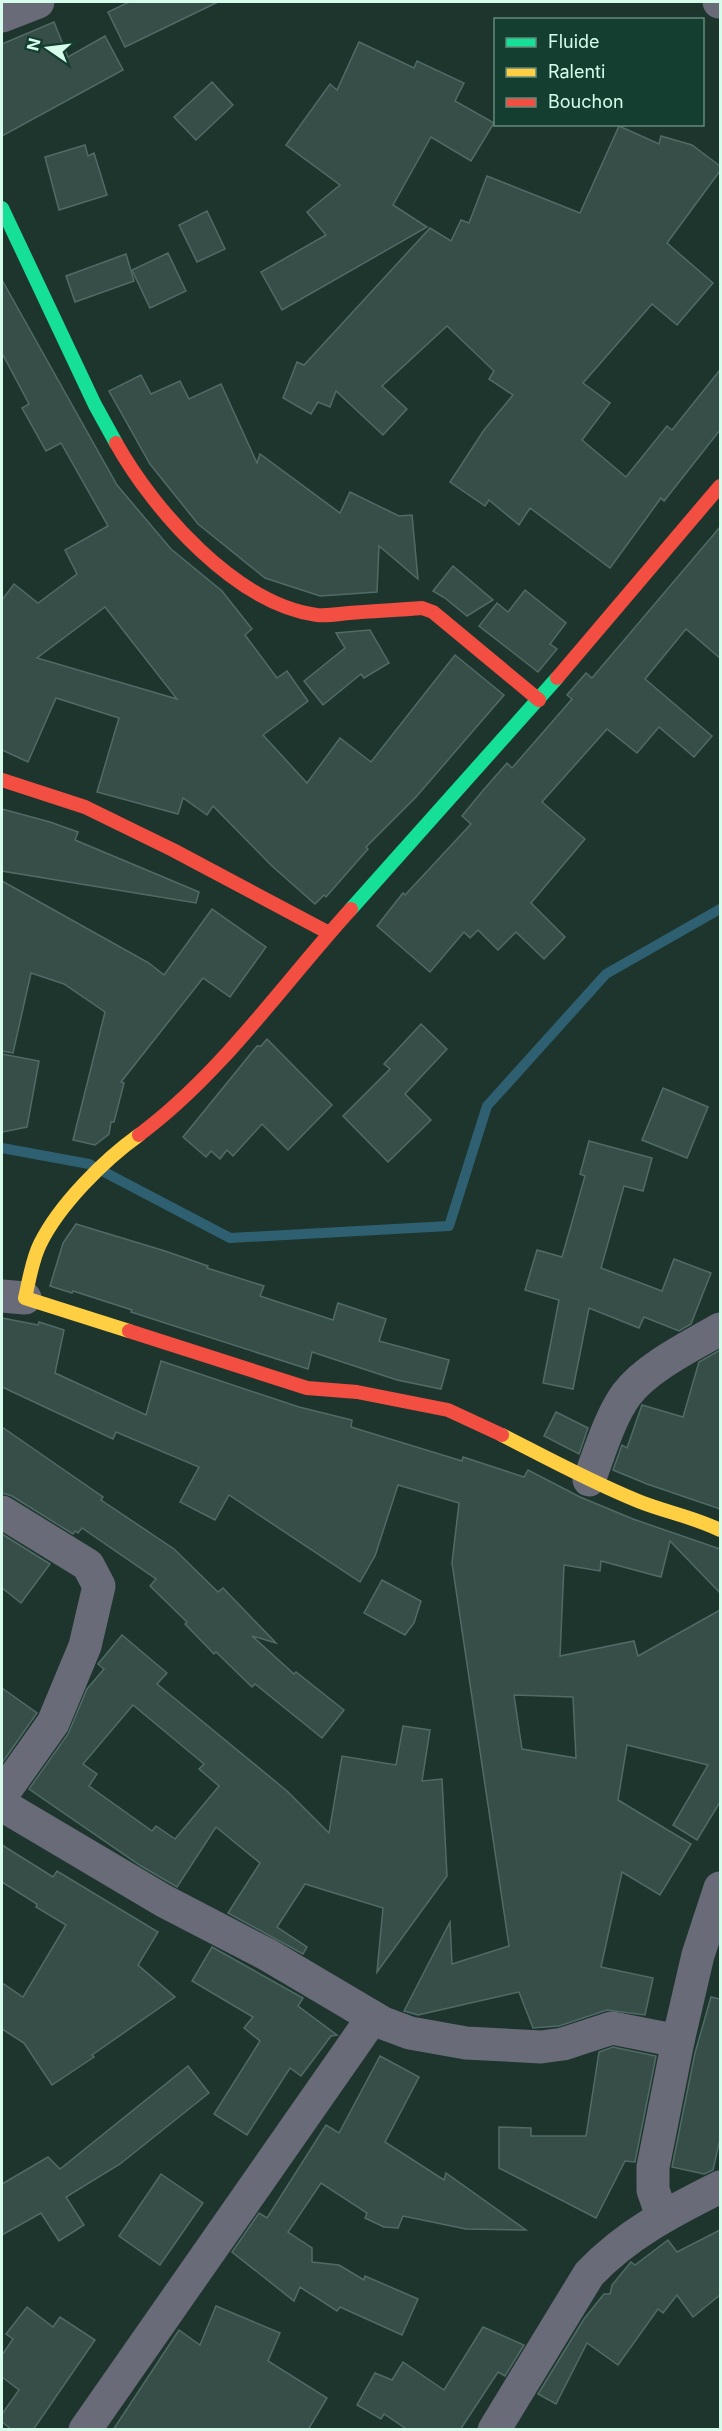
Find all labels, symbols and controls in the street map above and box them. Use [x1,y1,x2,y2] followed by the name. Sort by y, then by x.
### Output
[18,18,78,78] north arrow
[494,18,704,126] legend
[548,31,600,52] text: Fluide
[22,36,45,53] text: N
[548,61,605,82] text: Ralenti
[548,91,624,112] text: Bouchon

